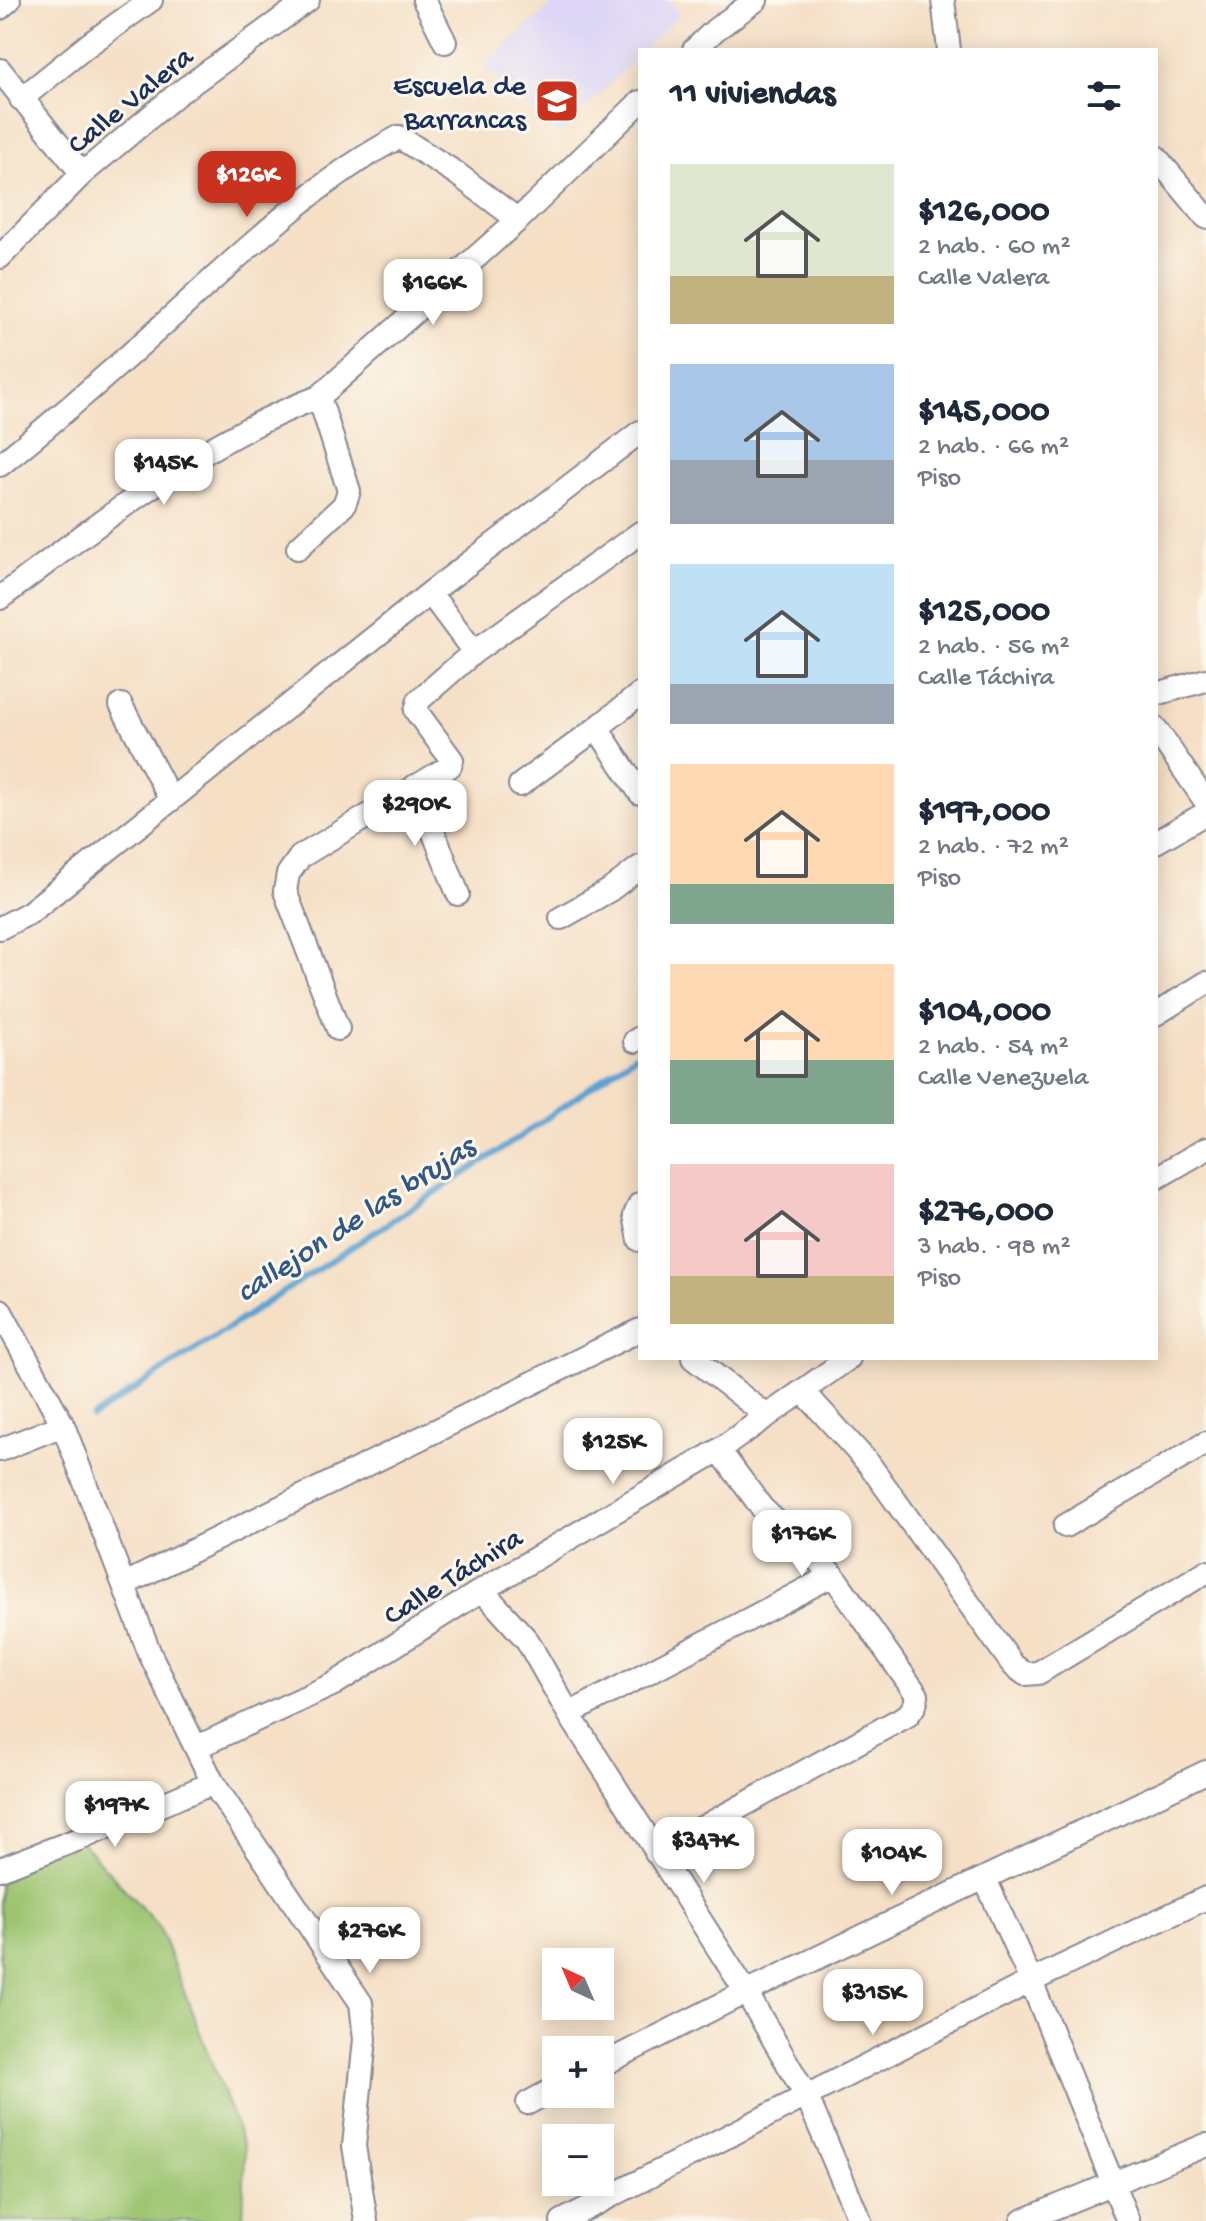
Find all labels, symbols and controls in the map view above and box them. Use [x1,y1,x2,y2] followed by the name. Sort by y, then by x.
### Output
[62,40,203,164] street label: Calle Valera
[393,71,527,140] place label: Escuela de Barrancas
[1082,74,1126,118] icon: filters
[670,76,835,116] text: 11 viviendas
[533,77,581,125] school or university icon: Escuela de Barrancas
[191,151,303,219] pin: $126K
[216,161,278,192] text: $126K
[918,193,1050,233] text: $126,000
[734,196,830,292] icon: home
[918,233,1071,264] text: 2 hab. · 60 m²
[377,259,489,327] pin: $166K
[918,264,1049,295] text: Calle Valera
[402,269,464,300] text: $166K
[918,393,1050,433] text: $145,000
[734,396,830,492] icon: home
[918,433,1069,464] text: 2 hab. · 66 m²
[108,439,220,507] pin: $145K
[133,449,195,480] text: $145K
[918,464,961,495] text: Piso
[918,593,1050,633] text: $125,000
[734,596,830,692] icon: home
[918,633,1069,664] text: 2 hab. · 56 m²
[918,664,1054,695] text: Calle Táchira
[359,780,471,848] pin: $290K
[382,790,448,821] text: $290K
[918,793,1050,833] text: $197,000
[734,796,830,892] icon: home
[918,833,1069,864] text: 2 hab. · 72 m²
[918,864,961,895] text: Piso
[918,993,1051,1033] text: $104,000
[734,996,830,1092] icon: home
[918,1033,1069,1064] text: 2 hab. · 54 m²
[918,1064,1088,1095] text: Calle Venezuela
[230,1128,486,1313] water label: callejon de las brujas
[918,1193,1053,1233] text: $276,000
[734,1196,830,1292] icon: home
[918,1233,1071,1264] text: 3 hab. · 98 m²
[918,1264,961,1295] text: Piso
[557,1418,669,1486] pin: $125K
[582,1428,644,1459] text: $125K
[746,1510,858,1578] pin: $176K
[770,1520,834,1551] text: $176K
[379,1522,531,1635] street label: Calle Táchira
[59,1781,171,1849] pin: $197K
[83,1791,147,1822] text: $197K
[648,1817,760,1885] pin: $347K
[671,1827,737,1858] text: $347K
[836,1829,948,1897] pin: $104K
[860,1839,924,1870] text: $104K
[314,1907,426,1975] pin: $276K
[337,1917,403,1948] text: $276K
[542,1948,614,2020] north arrow
[542,1948,614,2196] map controls
[817,1969,929,2037] pin: $315K
[841,1979,905,2010] text: $315K
[542,2036,614,2108] button: +
[542,2124,614,2196] button: −

